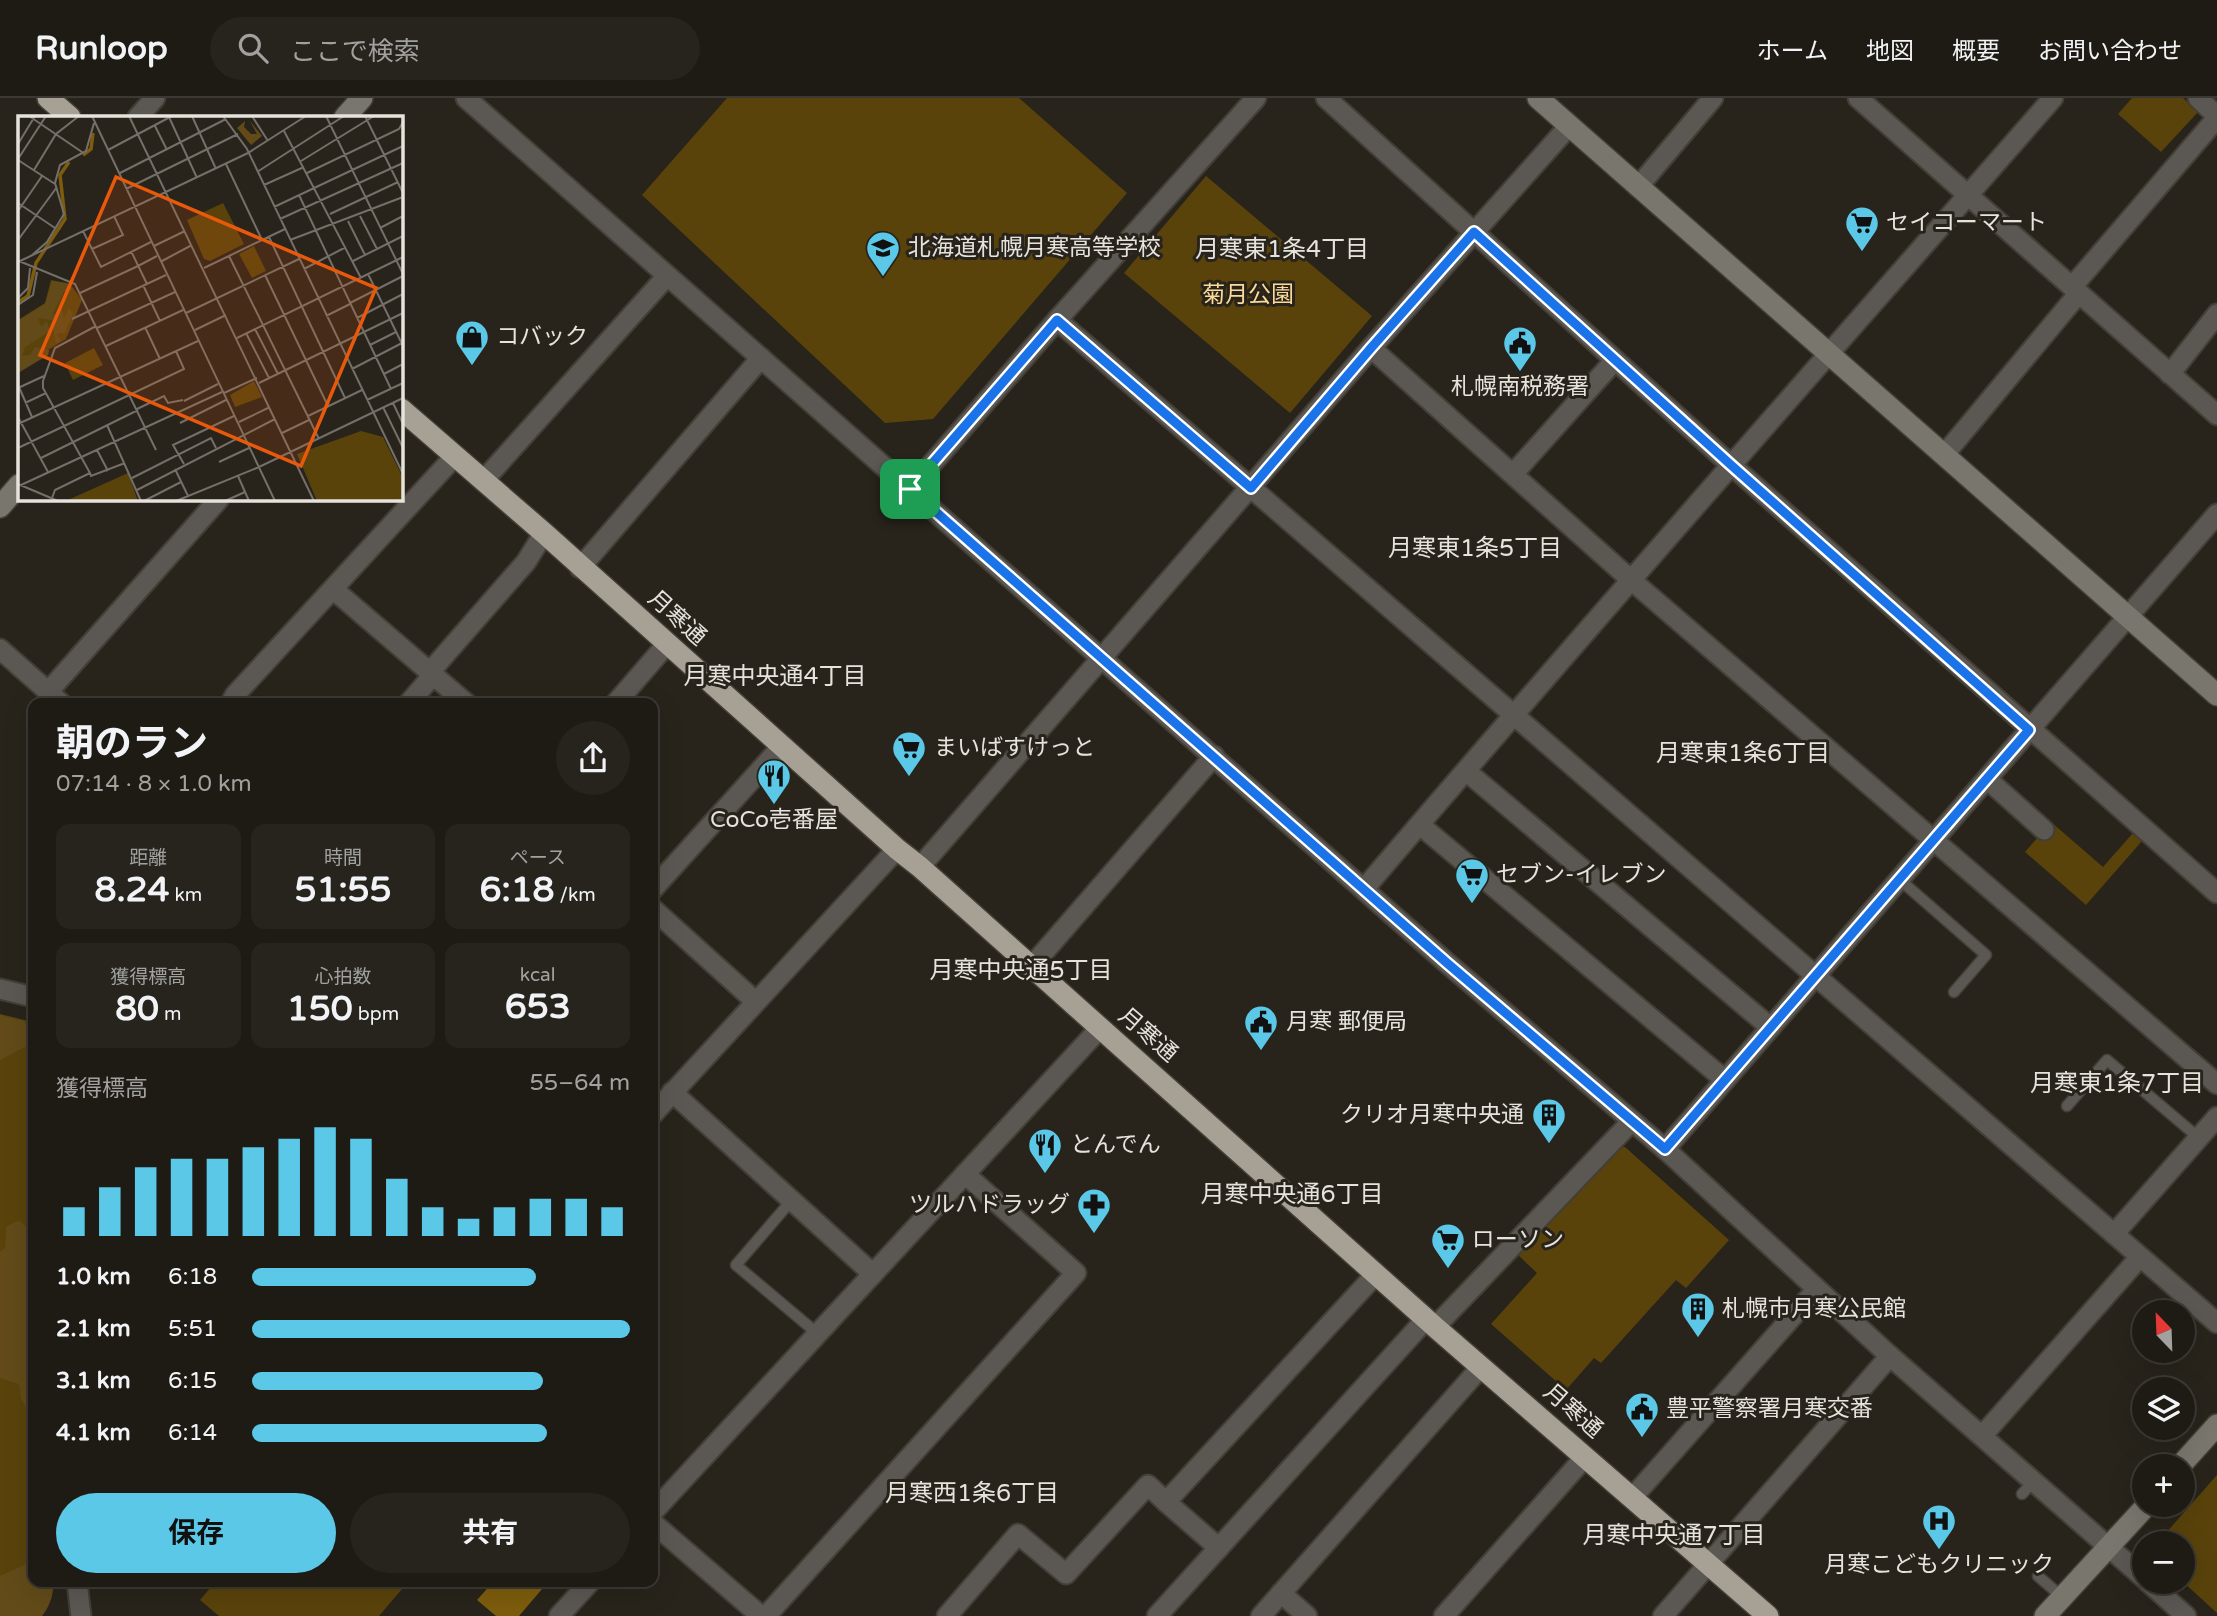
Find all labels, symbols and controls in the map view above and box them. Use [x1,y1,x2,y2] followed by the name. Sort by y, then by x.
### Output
[210,17,700,80] search box
[35,29,168,68] text: Runloop
[234,29,272,67] icon: search
[290,36,420,67] text: ここで検索
[1757,37,1828,66] text: ホーム
[1866,37,1914,66] text: 地図
[1952,37,2000,66] text: 概要
[2038,37,2182,66] text: お問い合わせ
[18,116,402,500] inset map
[1843,204,1881,253] supermarket icon: セイコーマート
[1886,209,2047,237] place label: セイコーマート
[864,229,902,278] school or university icon: 北海道札幌月寒高等学校
[908,234,1161,262] place label: 北海道札幌月寒高等学校
[1195,235,1369,264] district label: 月寒東1条4丁目
[1202,281,1294,309] park label: 菊月公園
[453,318,491,367] shop icon: コバック
[496,323,588,351] place label: コバック
[1501,324,1539,373] public building icon: 札幌南税務署
[1451,373,1589,401] place label: 札幌南税務署
[880,459,940,519] pin
[891,470,929,508] icon: arrive
[1388,534,1562,563] district label: 月寒東1条5丁目
[642,585,712,651] street label: 月寒通
[683,662,867,691] district label: 月寒中央通4丁目
[56,721,208,767] text: 朝のラン
[556,721,630,795] button: share
[890,729,928,778] supermarket icon: まいばすけっと
[934,734,1095,762] place label: まいばすけっと
[1656,739,1830,768] district label: 月寒東1条6丁目
[755,757,793,806] restaurant icon: CoCo壱番屋
[56,770,252,798] text: 07:14 · 8 × 1.0 km
[710,806,838,834] place label: CoCo壱番屋
[129,847,167,869] text: 距離
[324,847,362,869] text: 時間
[510,847,566,869] text: ペース
[1453,856,1491,905] supermarket icon: セブン-イレブン
[1496,861,1666,889] place label: セブン-イレブン
[94,869,169,911] text: 8.24
[294,869,392,911] text: 51:55
[480,869,555,911] text: 6:18
[169,884,202,906] text: km
[555,884,596,906] text: /km
[929,956,1113,985] district label: 月寒中央通5丁目
[520,964,556,986] text: kcal
[110,966,186,988] text: 獲得標高
[314,966,372,988] text: 心拍数
[505,986,571,1028] text: 653
[115,988,159,1030] text: 80
[287,988,353,1030] text: 150
[1113,1002,1183,1068] street label: 月寒通
[159,1003,182,1025] text: m
[353,1003,399,1025] text: bpm
[1242,1003,1280,1052] public building icon: 月寒 郵便局
[1286,1008,1407,1036] place label: 月寒 郵便局
[529,1069,630,1097] text: 55–64 m
[2030,1069,2204,1098] district label: 月寒東1条7丁目
[56,1075,148,1103] text: 獲得標高
[1530,1096,1568,1145] building icon: クリオ月寒中央通
[1340,1101,1524,1129] place label: クリオ月寒中央通
[1026,1126,1064,1175] restaurant icon: とんでん
[1070,1131,1161,1159] place label: とんでん
[1200,1180,1384,1209] district label: 月寒中央通6丁目
[1075,1186,1113,1235] pharmacy icon: ツルハドラッグ
[909,1191,1070,1219] place label: ツルハドラッグ
[1429,1221,1467,1270] supermarket icon: ローソン
[1472,1226,1564,1254] place label: ローソン
[56,1263,131,1291] text: 1.0 km
[168,1263,217,1291] text: 6:18
[1679,1290,1717,1339] building icon: 札幌市月寒公民館
[1722,1295,1906,1323] place label: 札幌市月寒公民館
[2132,1300,2194,1363] north arrow
[2132,1300,2195,1594] map controls
[56,1315,131,1343] text: 2.1 km
[168,1315,217,1343] text: 5:51
[56,1367,131,1395] text: 3.1 km
[168,1367,217,1395] text: 6:15
[2132,1377,2195,1440] button: layers
[1538,1378,1608,1444] street label: 月寒通
[1623,1390,1661,1439] public building icon: 豊平警察署月寒交番
[1666,1395,1873,1423] place label: 豊平警察署月寒交番
[56,1419,131,1447] text: 4.1 km
[168,1419,217,1447] text: 6:14
[2132,1454,2195,1517] button: +
[885,1479,1059,1508] district label: 月寒西1条6丁目
[56,1493,336,1573] button: 保存
[350,1493,630,1573] button: 共有
[1920,1502,1958,1551] hospital icon: 月寒こどもクリニック
[1582,1521,1766,1550] district label: 月寒中央通7丁目
[2132,1531,2195,1594] button: −
[1824,1551,2054,1579] place label: 月寒こどもクリニック

